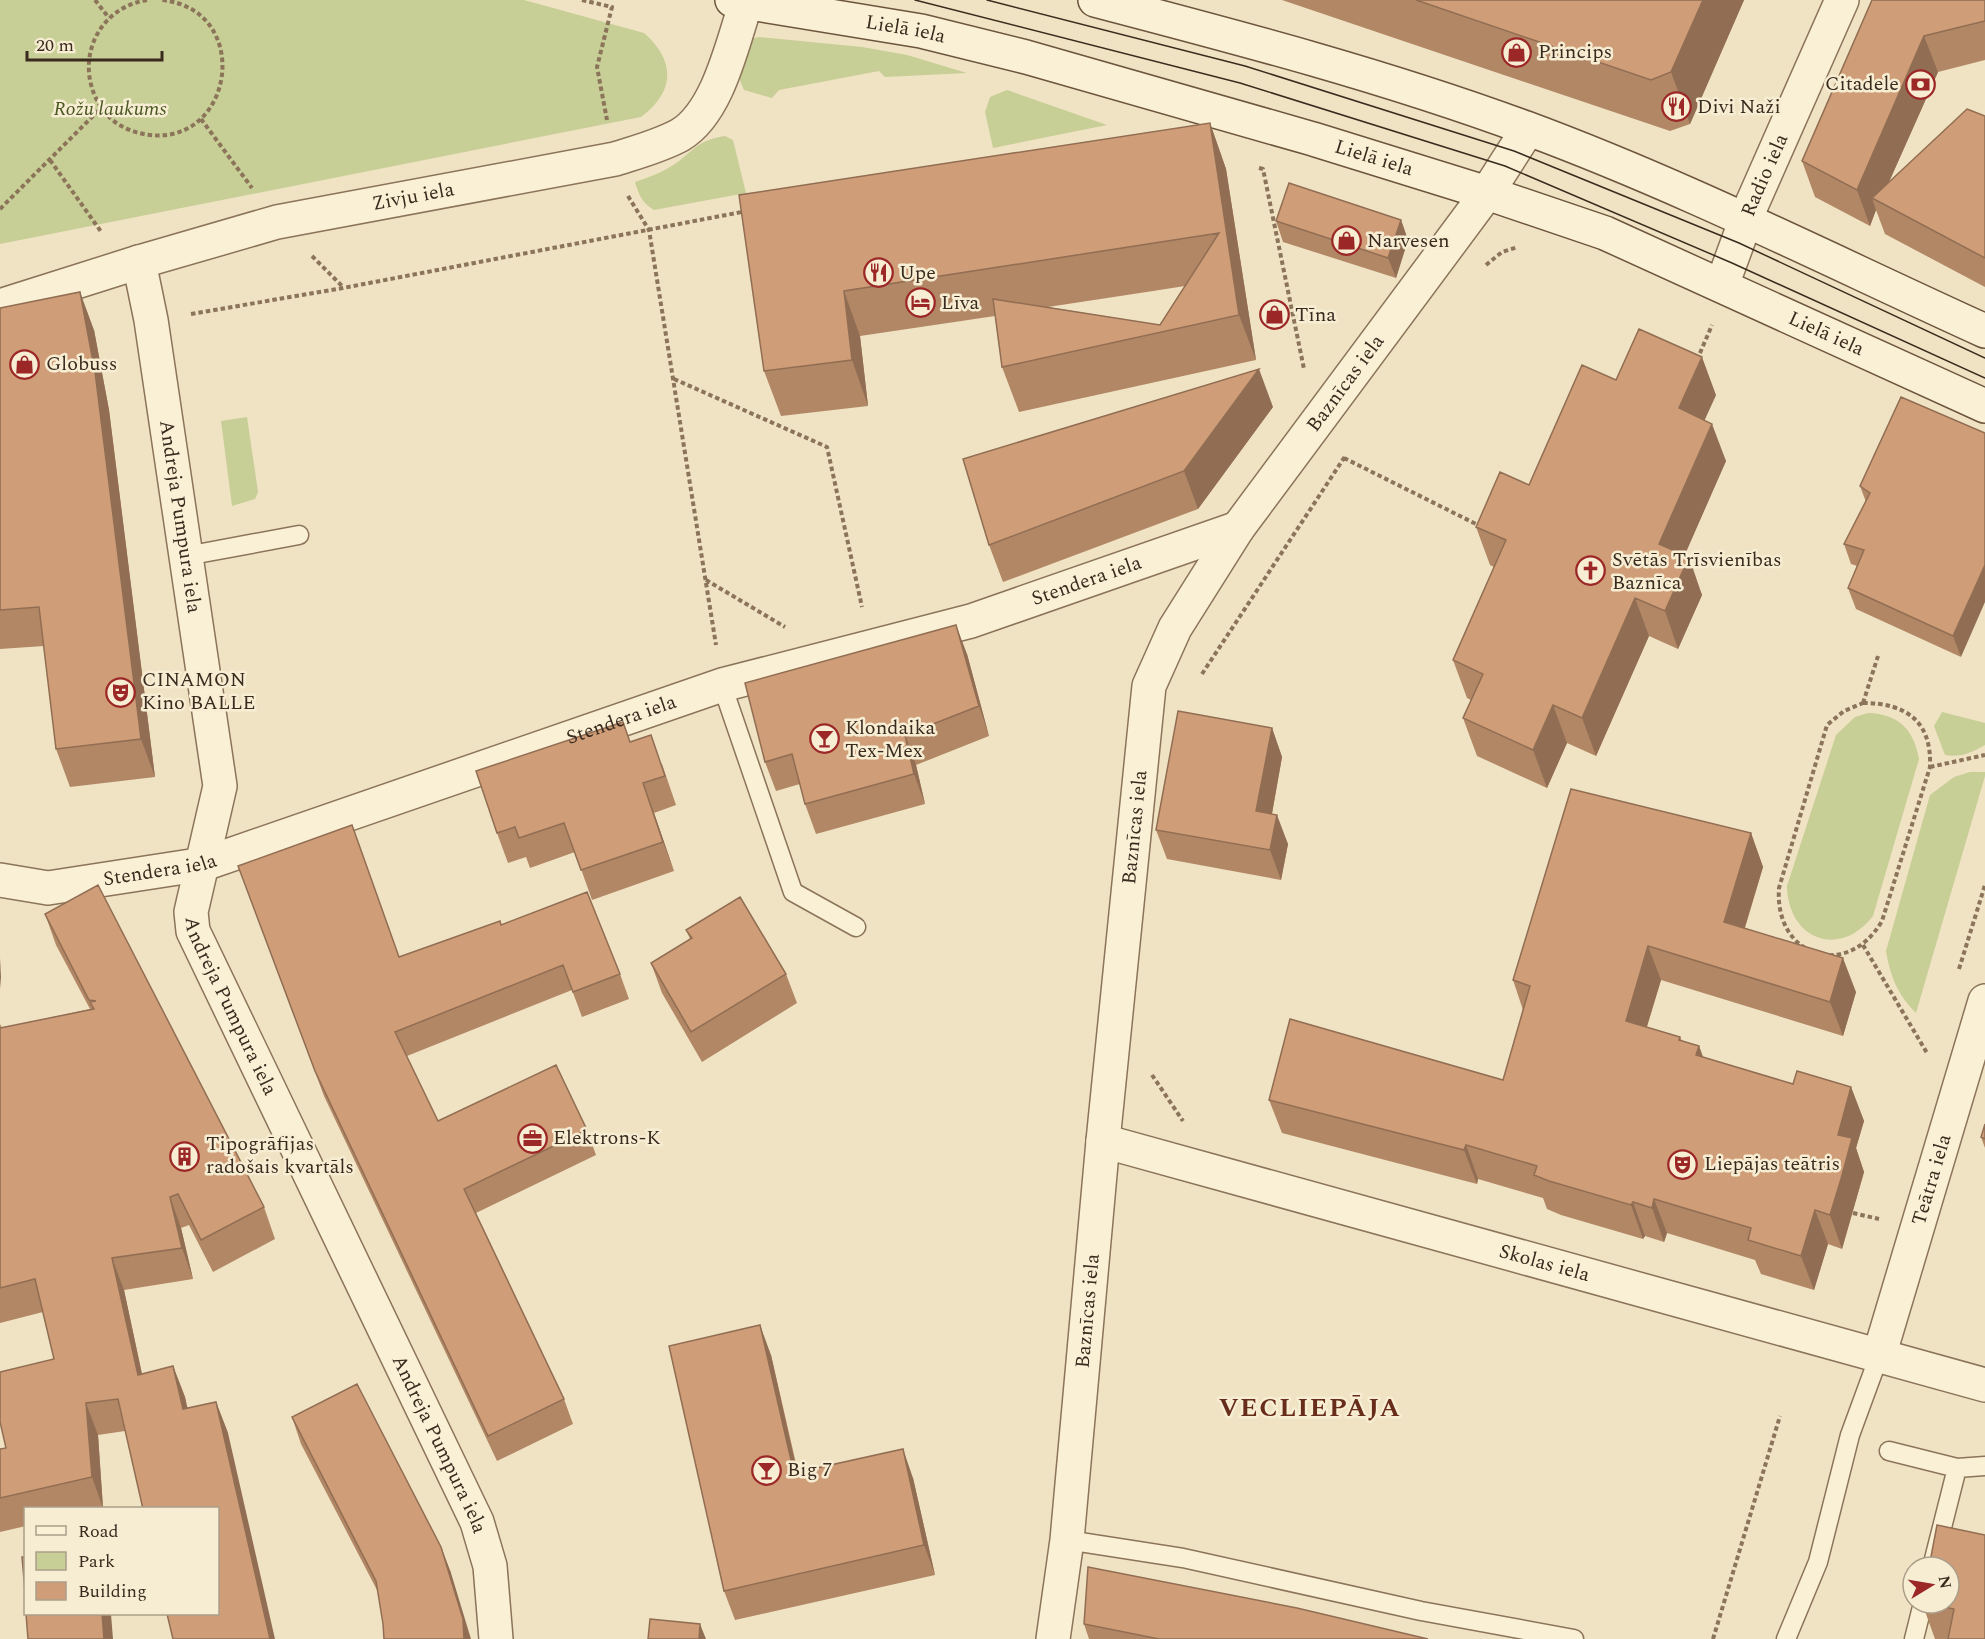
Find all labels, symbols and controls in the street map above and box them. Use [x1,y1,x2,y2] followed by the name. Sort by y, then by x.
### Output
[863,7,949,52] street label: Lielā iela
[27,24,162,62] scale bar
[36,32,74,59] text: 20 m
[1501,36,1533,68] shop icon: Princips
[1538,37,1612,67] place label: Princips
[1904,68,1936,100] bank icon: Citadele
[1825,69,1899,99] place label: Citadele
[1660,91,1692,123] restaurant icon: Divi Naži
[1697,92,1781,122] place label: Divi Naži
[54,94,166,124] park label: Rožu laukums
[1733,128,1796,221] street label: Radio iela
[1331,132,1417,184] street label: Lielā iela
[370,174,457,219] street label: Zivju iela
[1330,225,1362,257] shop icon: Narvesen
[1367,226,1450,256] place label: Narvesen
[862,257,894,289] restaurant icon: Upe
[899,258,936,288] place label: Upe
[904,287,936,319] hotel icon: Līva
[941,288,980,318] place label: Līva
[1258,299,1290,331] shop icon: Tīna
[1295,300,1336,330] place label: Tīna
[1783,303,1869,364] street label: Lielā iela
[1299,328,1392,438] street label: Baznīcas iela
[9,348,41,380] shop icon: Globuss
[46,349,117,379] place label: Globuss
[151,418,209,615] street label: Andreja Pumpura iela
[1612,545,1782,598] place label: Svētās Trīsvienības Baznīca
[1027,548,1146,614] street label: Stendera iela
[1575,555,1607,587] church icon: Svētās Trīsvienības Baznīca
[142,665,256,718] place label: CINAMON Kino BALLE
[105,676,137,708] theatre icon: CINAMON Kino BALLE
[562,687,681,753] street label: Stendera iela
[845,713,935,766] place label: Klondaika Tex-Mex
[808,723,840,755] bar icon: Klondaika Tex-Mex
[1114,768,1155,886] street label: Baznīcas iela
[101,846,221,894] street label: Stendera iela
[177,915,285,1101] street label: Andreja Pumpura iela
[516,1122,548,1154] office icon: Elektrons-K
[553,1123,661,1153] place label: Elektrons-K
[206,1129,354,1182] place label: Tipogrāfijas radošais kvartāls
[1904,1130,1960,1229] street label: Teātra iela
[169,1140,201,1172] building icon: Tipogrāfijas radošais kvartāls
[1667,1148,1699,1180] theatre icon: Liepājas teātris
[1704,1149,1840,1179] place label: Liepājas teātris
[1496,1236,1594,1290] street label: Skolas iela
[1068,1252,1108,1369] street label: Baznīcas iela
[384,1350,495,1537] street label: Andreja Pumpura iela
[1219,1388,1401,1428] district label: VECLIEPĀJA
[750,1454,782,1486] bar icon: Big 7
[787,1455,832,1485] place label: Big 7
[24,1507,219,1615] legend
[78,1518,119,1545] text: Road
[78,1548,115,1575] text: Park
[1901,1555,1961,1615] north arrow
[1932,1574,1958,1591] text: N
[78,1578,147,1605] text: Building

